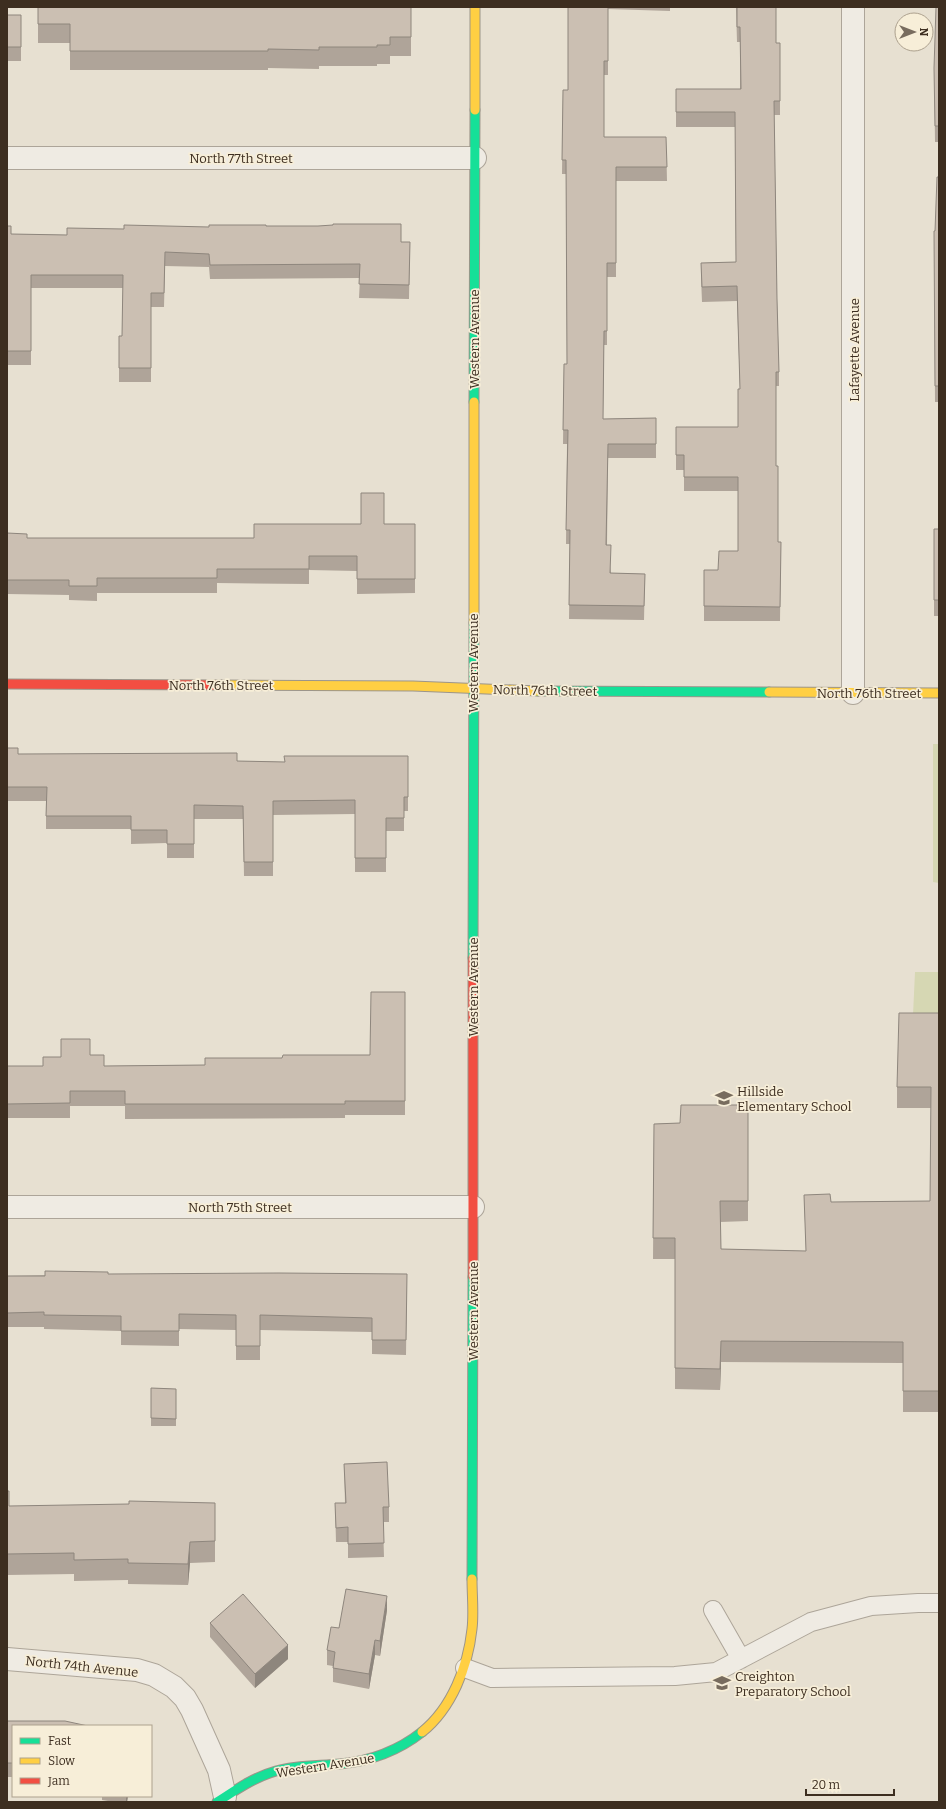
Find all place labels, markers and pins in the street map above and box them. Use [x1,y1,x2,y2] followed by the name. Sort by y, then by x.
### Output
[737,1084,852,1114] place label: Hillside Elementary School
[714,1088,734,1108] school or university icon: Hillside Elementary School
[735,1669,851,1699] place label: Creighton Preparatory School
[712,1673,732,1693] school or university icon: Creighton Preparatory School

